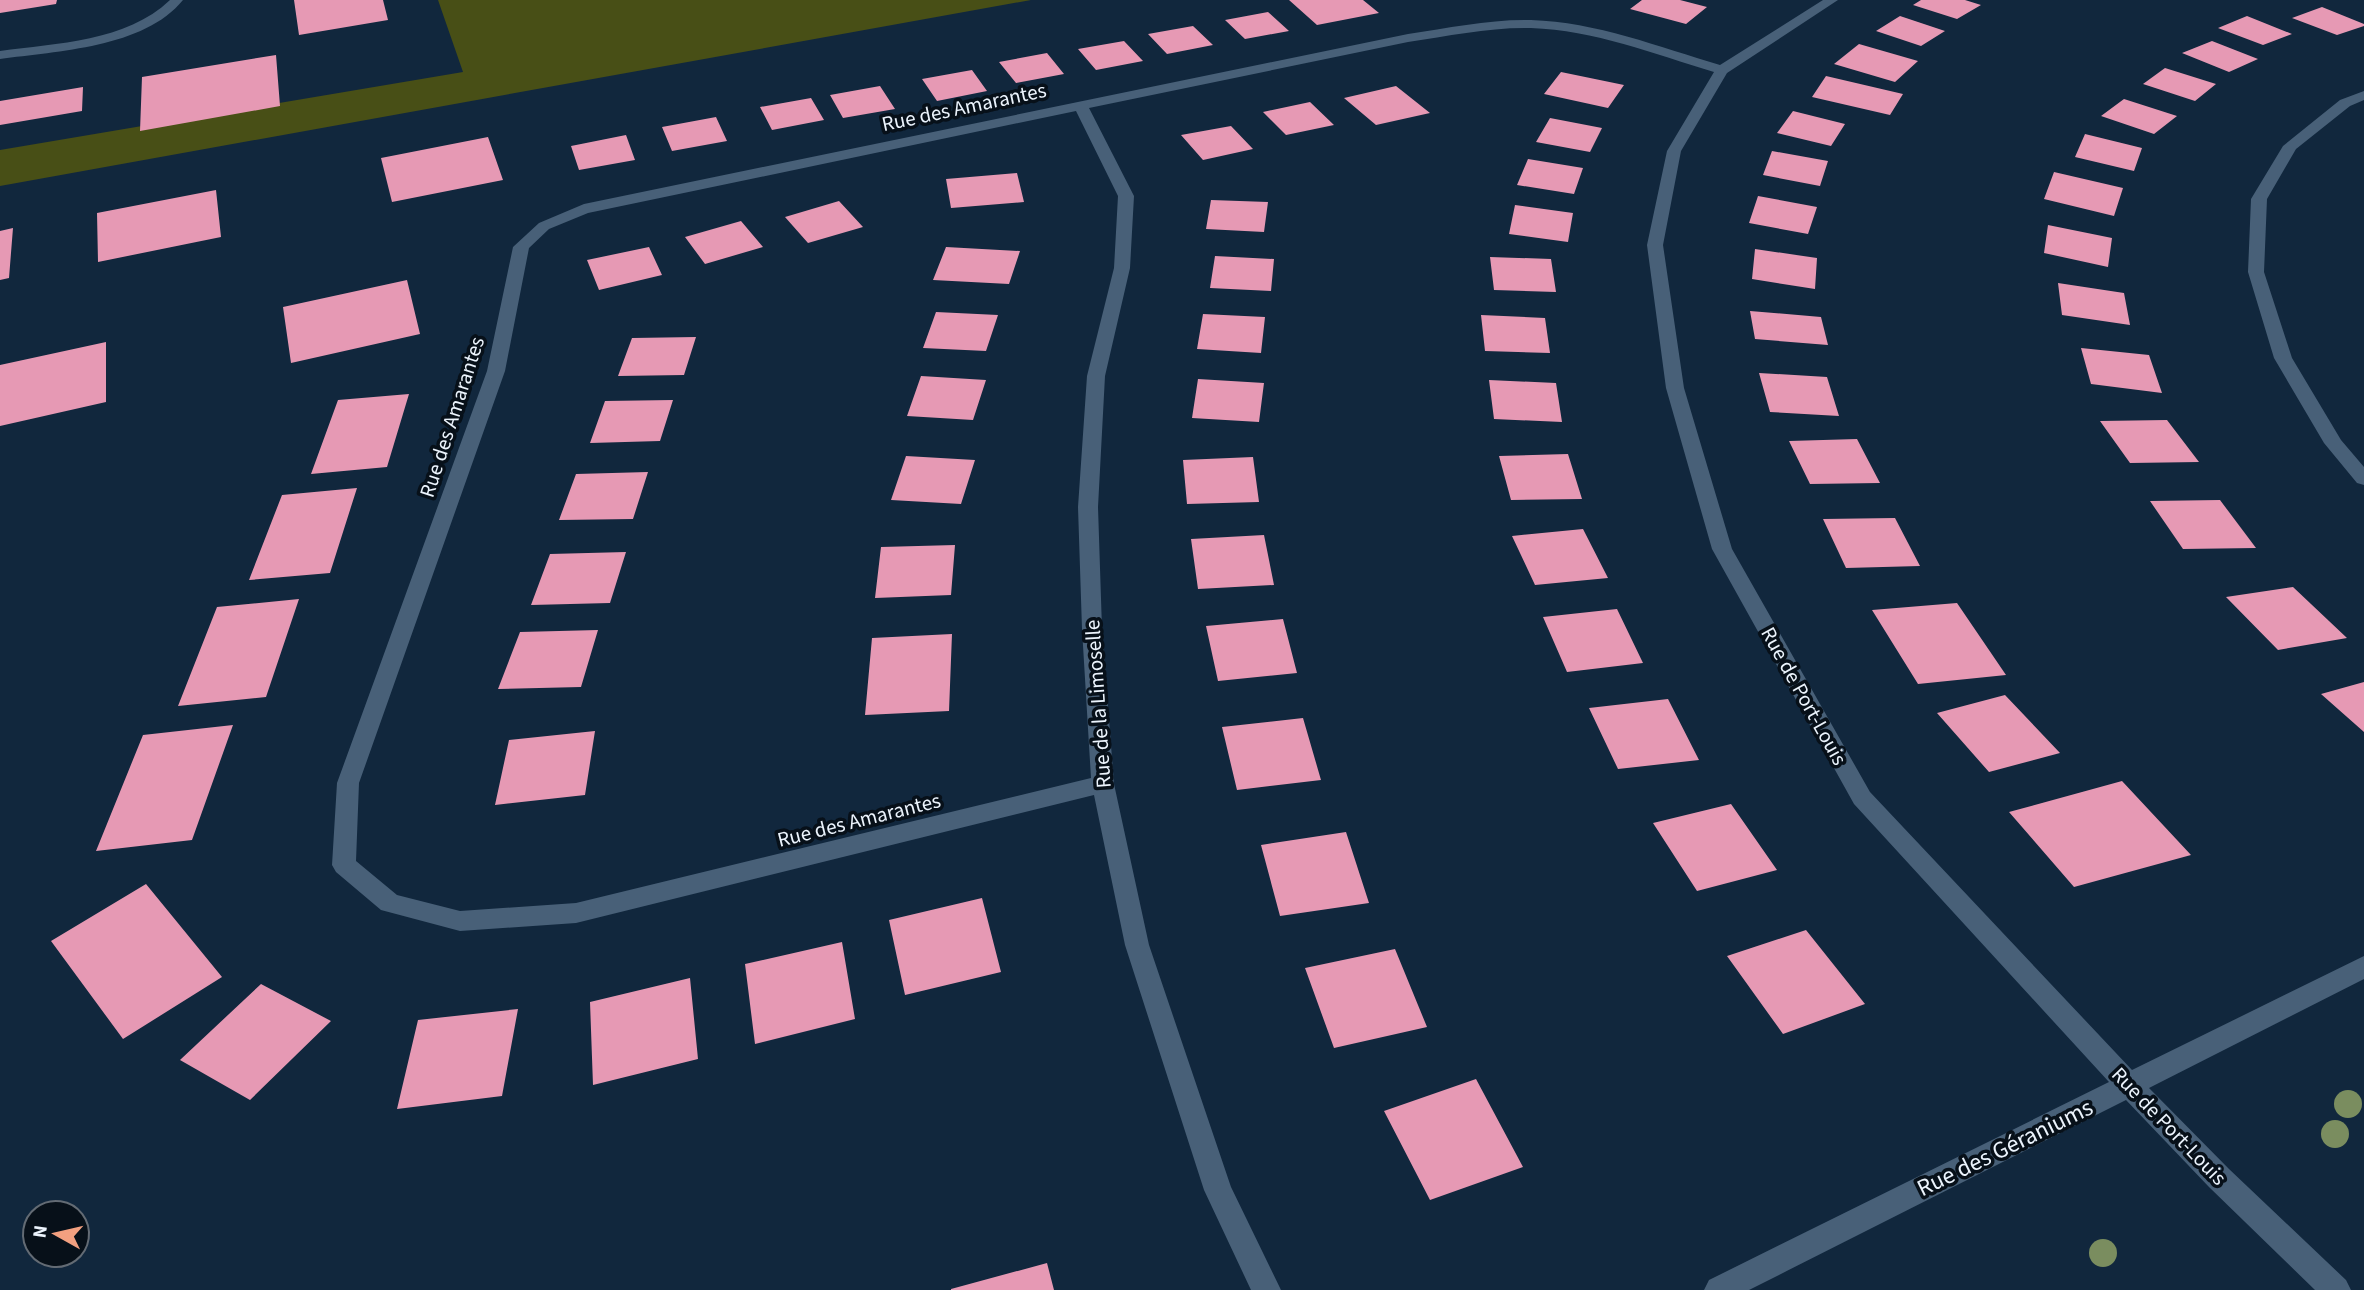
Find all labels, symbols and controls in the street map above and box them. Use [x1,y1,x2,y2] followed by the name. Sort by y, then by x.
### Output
[879,75,1049,139] street label: Rue des Amarantes
[412,333,492,501] street label: Rue des Amarantes
[1077,619,1119,789] street label: Rue de la Limoselle
[1754,621,1855,771] street label: Rue de Port-Louis
[774,785,944,855] street label: Rue des Amarantes
[2105,1060,2233,1192] street label: Rue de Port-Louis
[1911,1090,2099,1206] street label: Rue des Géraniums
[21,1199,91,1269] north arrow
[26,1224,55,1240] text: N

